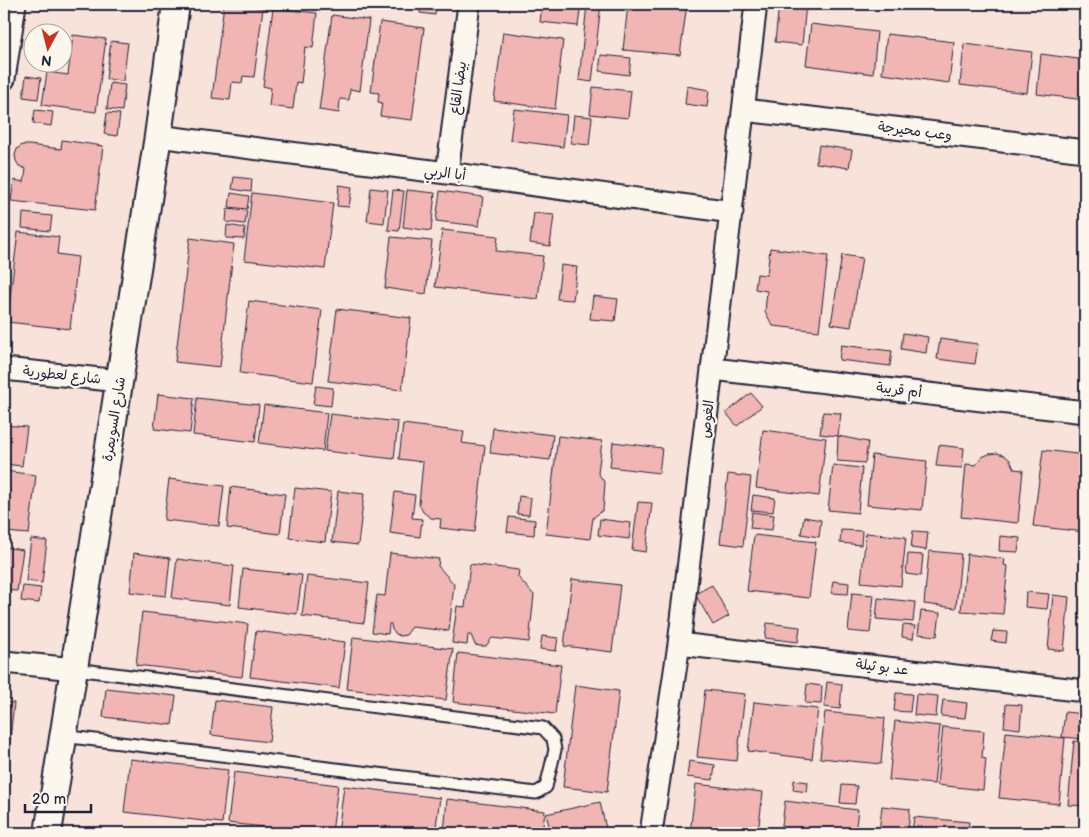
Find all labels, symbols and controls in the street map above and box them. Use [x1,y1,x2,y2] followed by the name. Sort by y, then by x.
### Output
[22,22,72,72] north arrow
[40,51,53,69] text: N
[446,60,472,116] street label: بيضا القاع
[877,118,953,144] street label: وعب محيرجة
[423,162,467,188] street label: أبا الربي
[22,362,102,389] street label: شارع لعطورية
[99,375,130,463] street label: شارع السويمرة
[875,379,923,403] street label: أم قريبة
[696,399,718,439] street label: الغوص
[855,655,909,679] street label: عد بو ثيلة
[25,782,91,814] scale bar
[32,790,66,809] text: 20 m

